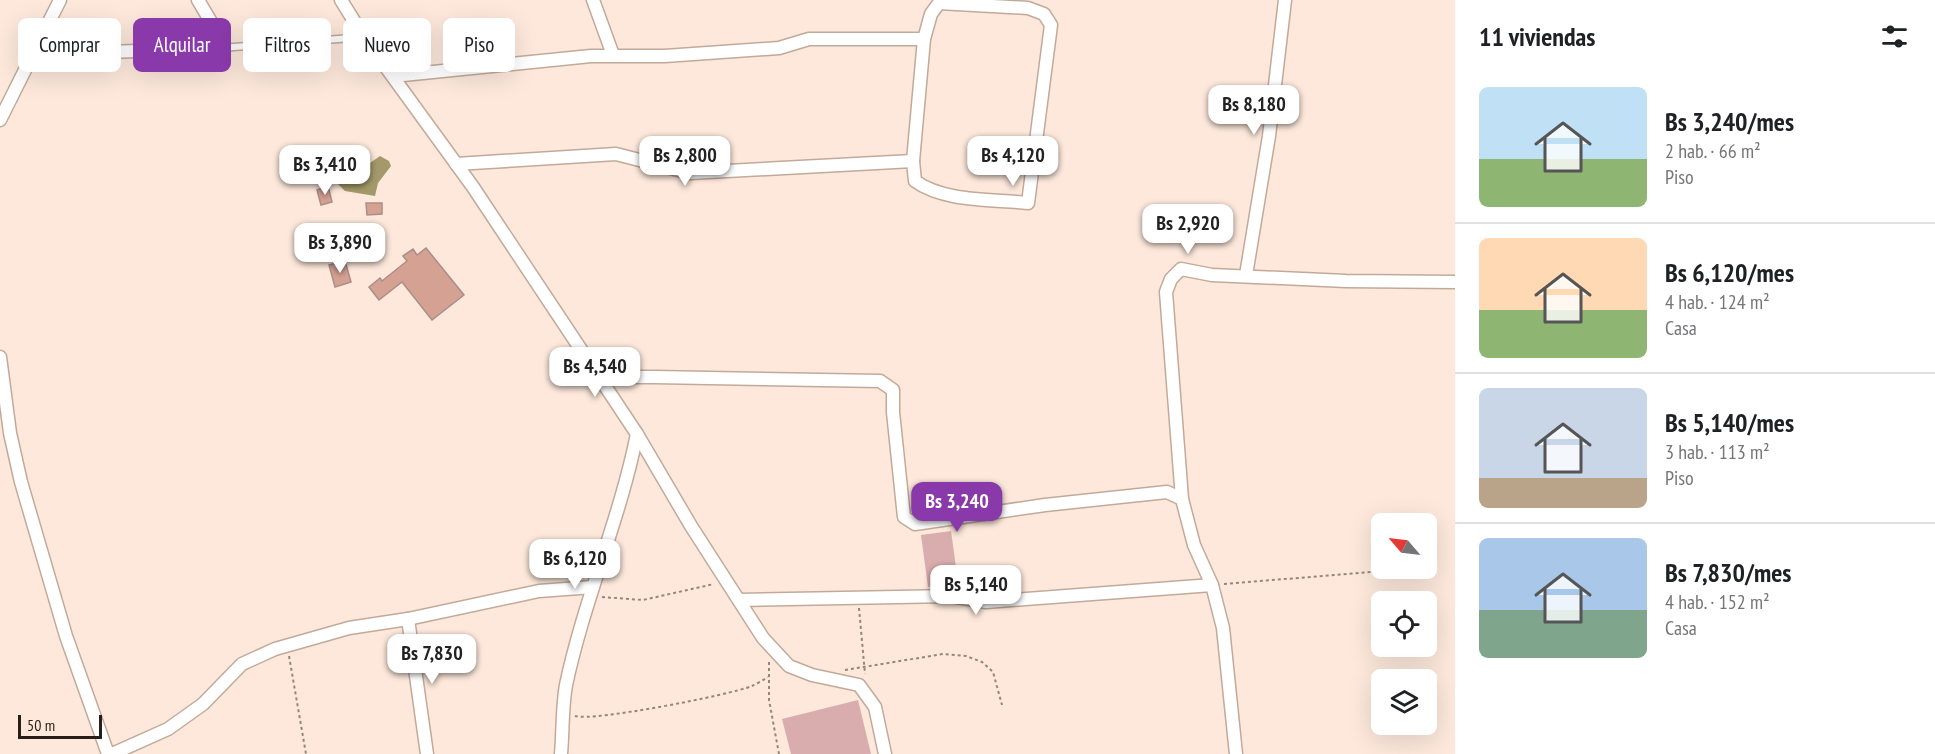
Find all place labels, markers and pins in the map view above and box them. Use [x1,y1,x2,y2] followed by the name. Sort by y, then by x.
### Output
[1192,85,1316,136] pin: Bs 8,180
[623,136,747,187] pin: Bs 2,800
[951,136,1075,187] pin: Bs 4,120
[263,145,387,196] pin: Bs 3,410
[1126,204,1250,255] pin: Bs 2,920
[278,223,402,274] pin: Bs 3,890
[533,347,657,398] pin: Bs 4,540
[895,482,1019,533] pin: Bs 3,240
[513,539,637,590] pin: Bs 6,120
[914,565,1038,616] pin: Bs 5,140
[370,634,494,685] pin: Bs 7,830

